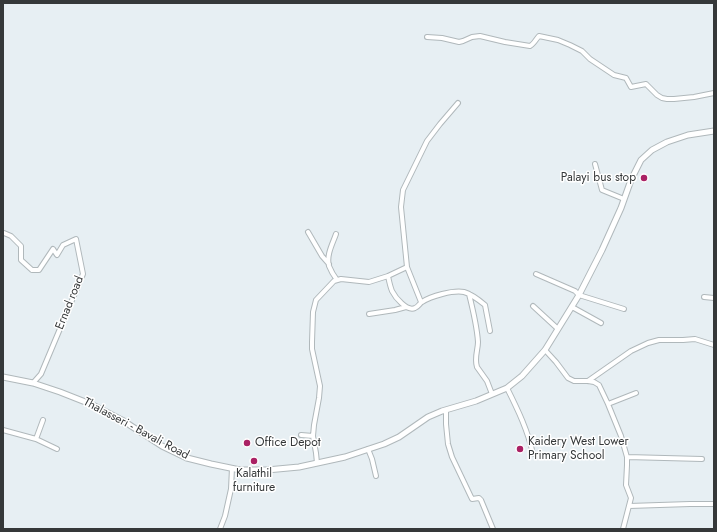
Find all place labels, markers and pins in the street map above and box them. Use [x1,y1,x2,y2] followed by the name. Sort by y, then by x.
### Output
[561,171,636,185] place label: Palayi bus stop
[639,173,649,183] marker: Palayi bus stop
[528,435,629,463] place label: Kaidery West Lower Primary School
[255,436,321,450] place label: Office Depot
[242,438,252,448] marker: Office Depot
[515,444,525,454] marker: Kaidery West Lower Primary School
[249,456,259,466] marker: Kalathil furniture
[233,467,275,495] place label: Kalathil furniture

